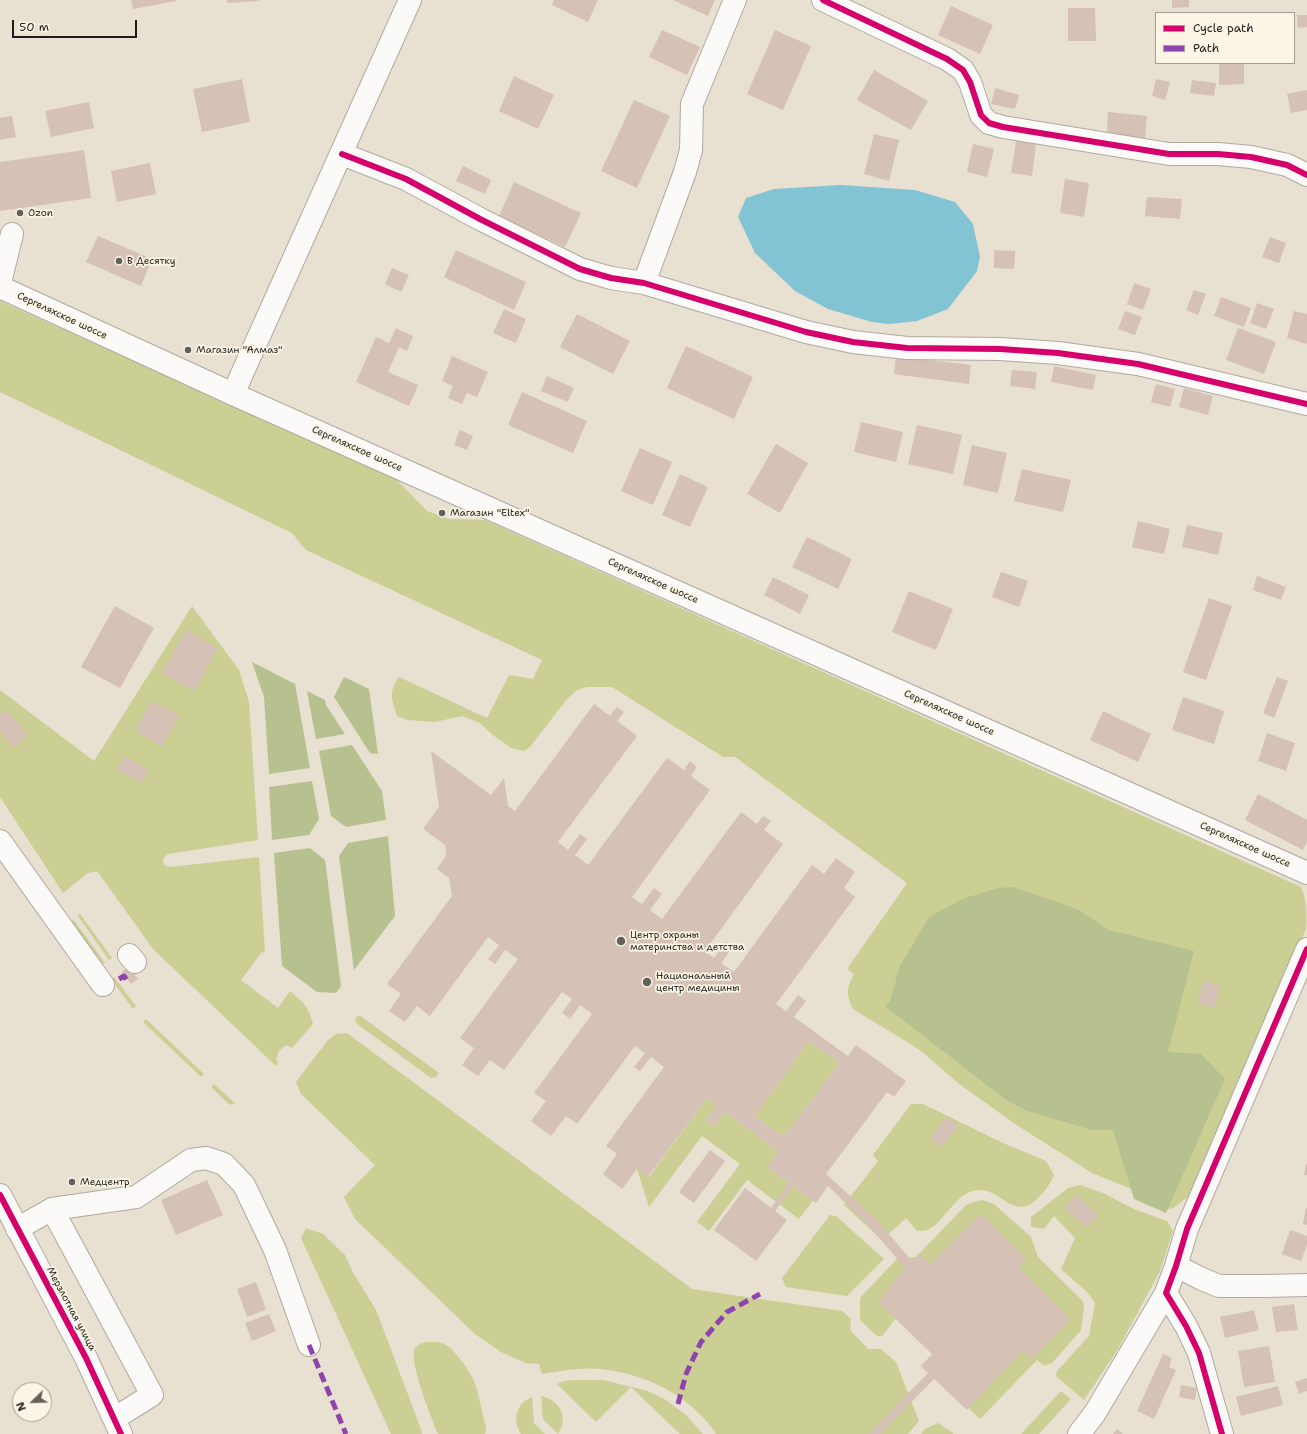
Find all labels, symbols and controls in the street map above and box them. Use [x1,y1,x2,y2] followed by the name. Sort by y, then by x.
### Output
[14,12,139,38] scale bar
[1155,12,1295,64] legend
[19,19,49,35] text: 50 m
[1193,20,1254,36] text: Cycle path
[1193,40,1219,56] text: Path
[28,207,53,219] place label: Ozon
[15,208,25,218] marker: Ozon
[127,255,176,267] place label: В Десятку
[114,256,124,266] marker: В Десятку
[15,290,109,342] street label: Сергеляхское шоссе
[196,344,282,356] place label: Магазин "Алмаз"
[183,345,193,355] marker: Магазин "Алмаз"
[310,424,404,474] street label: Сергеляхское шоссе
[450,507,529,519] place label: Магазин "Eltex"
[437,508,447,518] marker: Магазин "Eltex"
[606,556,700,606] street label: Сергеляхское шоссе
[902,688,996,738] street label: Сергеляхское шоссе
[1198,820,1292,870] street label: Сергеляхское шоссе
[630,929,744,952] place label: Центр охраны материнства и детства
[615,935,627,947] marker: Центр охраны материнства и детства
[656,970,739,994] place label: Национальный центр медицины
[641,976,653,988] marker: Национальный центр медицины
[80,1176,130,1188] place label: Медцентр
[67,1177,77,1187] marker: Медцентр
[44,1265,98,1353] street label: Мерзлотная улица
[12,1382,52,1422] north arrow
[13,1400,30,1413] text: N

